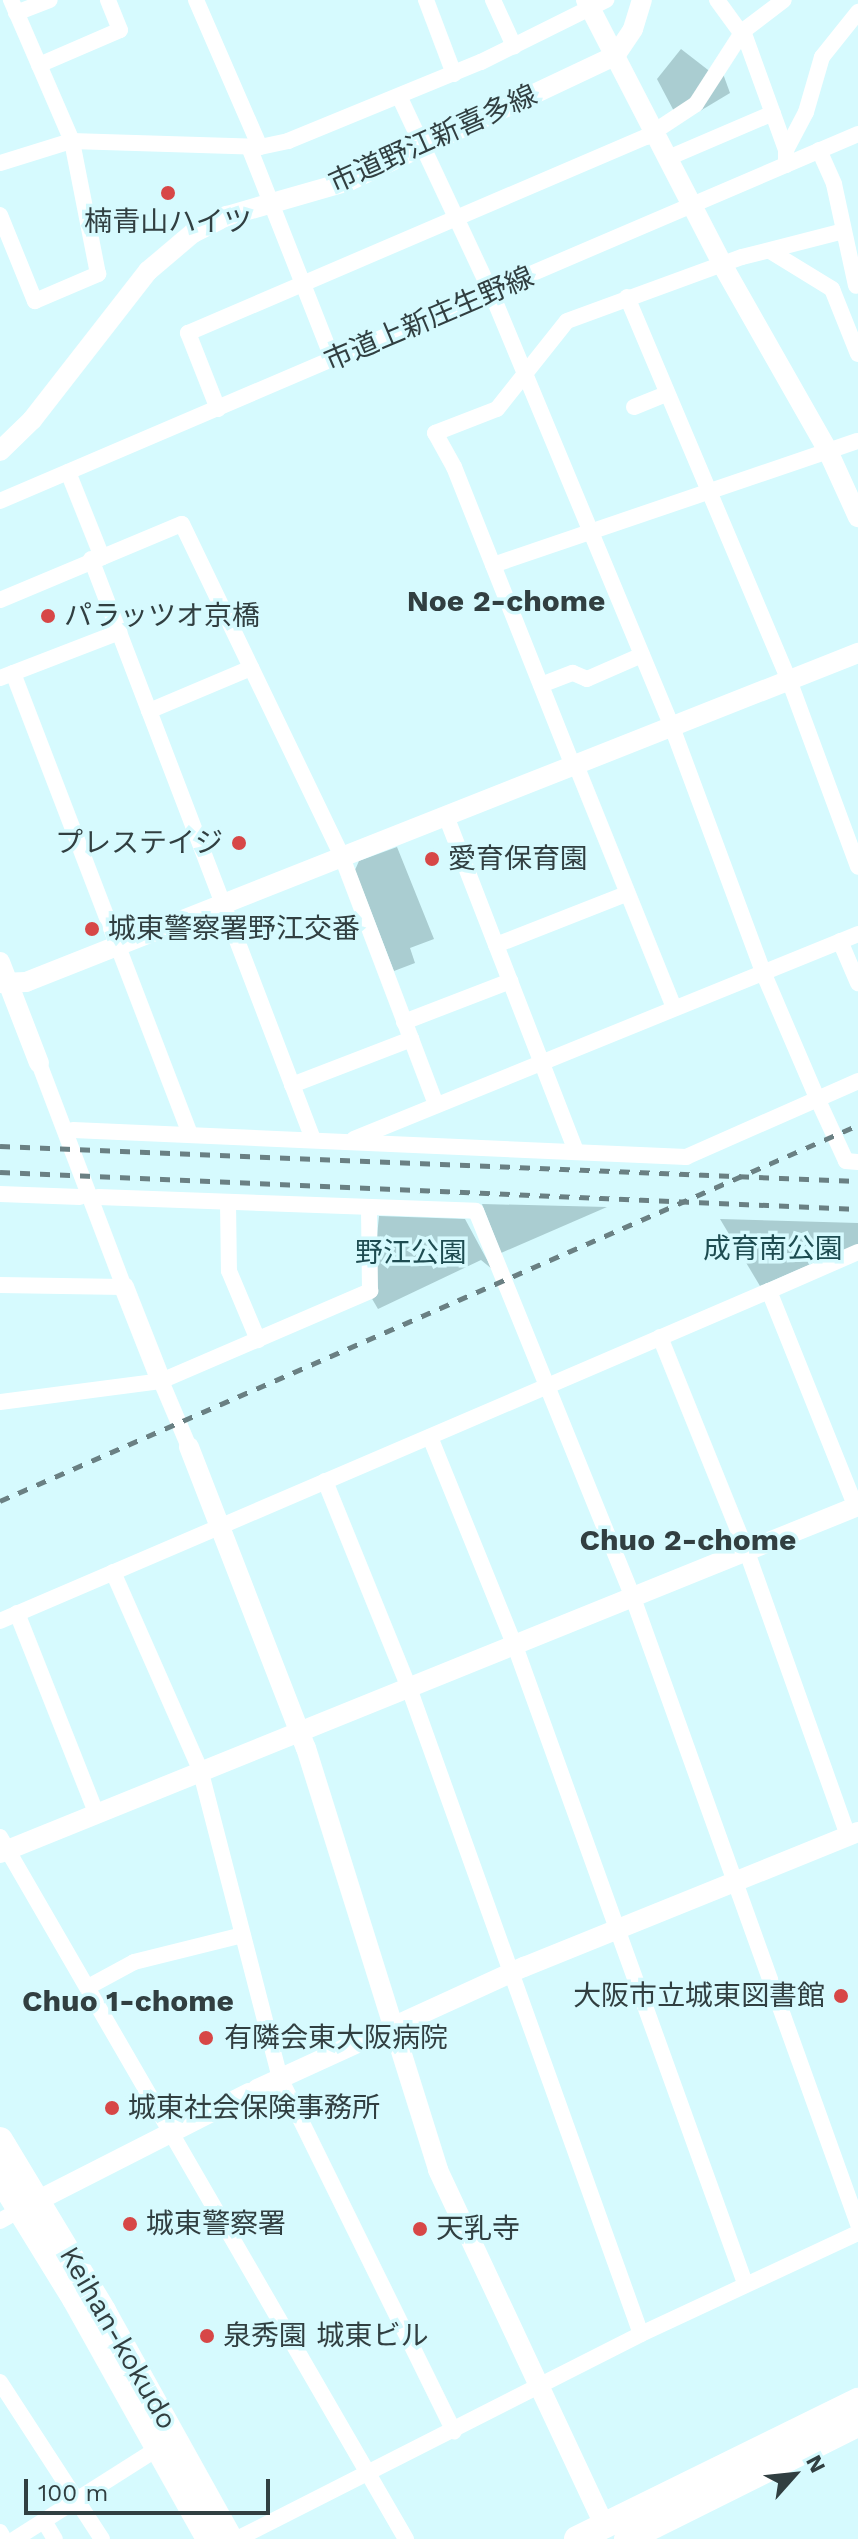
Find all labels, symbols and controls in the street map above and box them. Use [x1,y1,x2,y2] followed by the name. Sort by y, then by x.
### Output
[324,78,542,200] street label: 市道野江新喜多線
[159,184,177,202] marker: 楠青山ハイツ
[84,205,252,239] place label: 楠青山ハイツ
[319,260,539,378] street label: 市道上新庄生野線
[407,583,605,619] district label: Noe 2-chome
[64,599,260,633] place label: パラッツオ京橋
[39,607,57,625] marker: パラッツオ京橋
[55,826,223,860] place label: プレステイジ
[230,834,248,852] marker: プレステイジ
[448,842,588,876] place label: 愛育保育園
[423,850,441,868] marker: 愛育保育園
[108,912,360,946] place label: 城東警察署野江交番
[83,920,101,938] marker: 城東警察署野江交番
[703,1232,843,1266] park label: 成育南公園
[355,1236,467,1270] park label: 野江公園
[580,1522,796,1558] district label: Chuo 2-chome
[573,1979,825,2013] place label: 大阪市立城東図書館
[22,1983,234,2019] district label: Chuo 1-chome
[832,1987,850,2005] marker: 大阪市立城東図書館
[224,2021,448,2055] place label: 有隣会東大阪病院
[195,2027,217,2049] marker: 有隣会東大阪病院
[128,2091,380,2125] place label: 城東社会保険事務所
[103,2099,121,2117] marker: 城東社会保険事務所
[146,2207,286,2241] place label: 城東警察署
[436,2212,520,2246] place label: 天乳寺
[121,2215,139,2233] marker: 城東警察署
[411,2220,429,2238] marker: 天乳寺
[52,2241,184,2435] street label: Keihan-kokudo
[223,2319,429,2353] place label: 泉秀園 城東ビル
[198,2327,216,2345] marker: 泉秀園 城東ビル
[754,2435,834,2515] north arrow
[801,2451,831,2477] text: N
[28,2463,274,2513] scale bar
[38,2479,108,2507] text: 100 m

